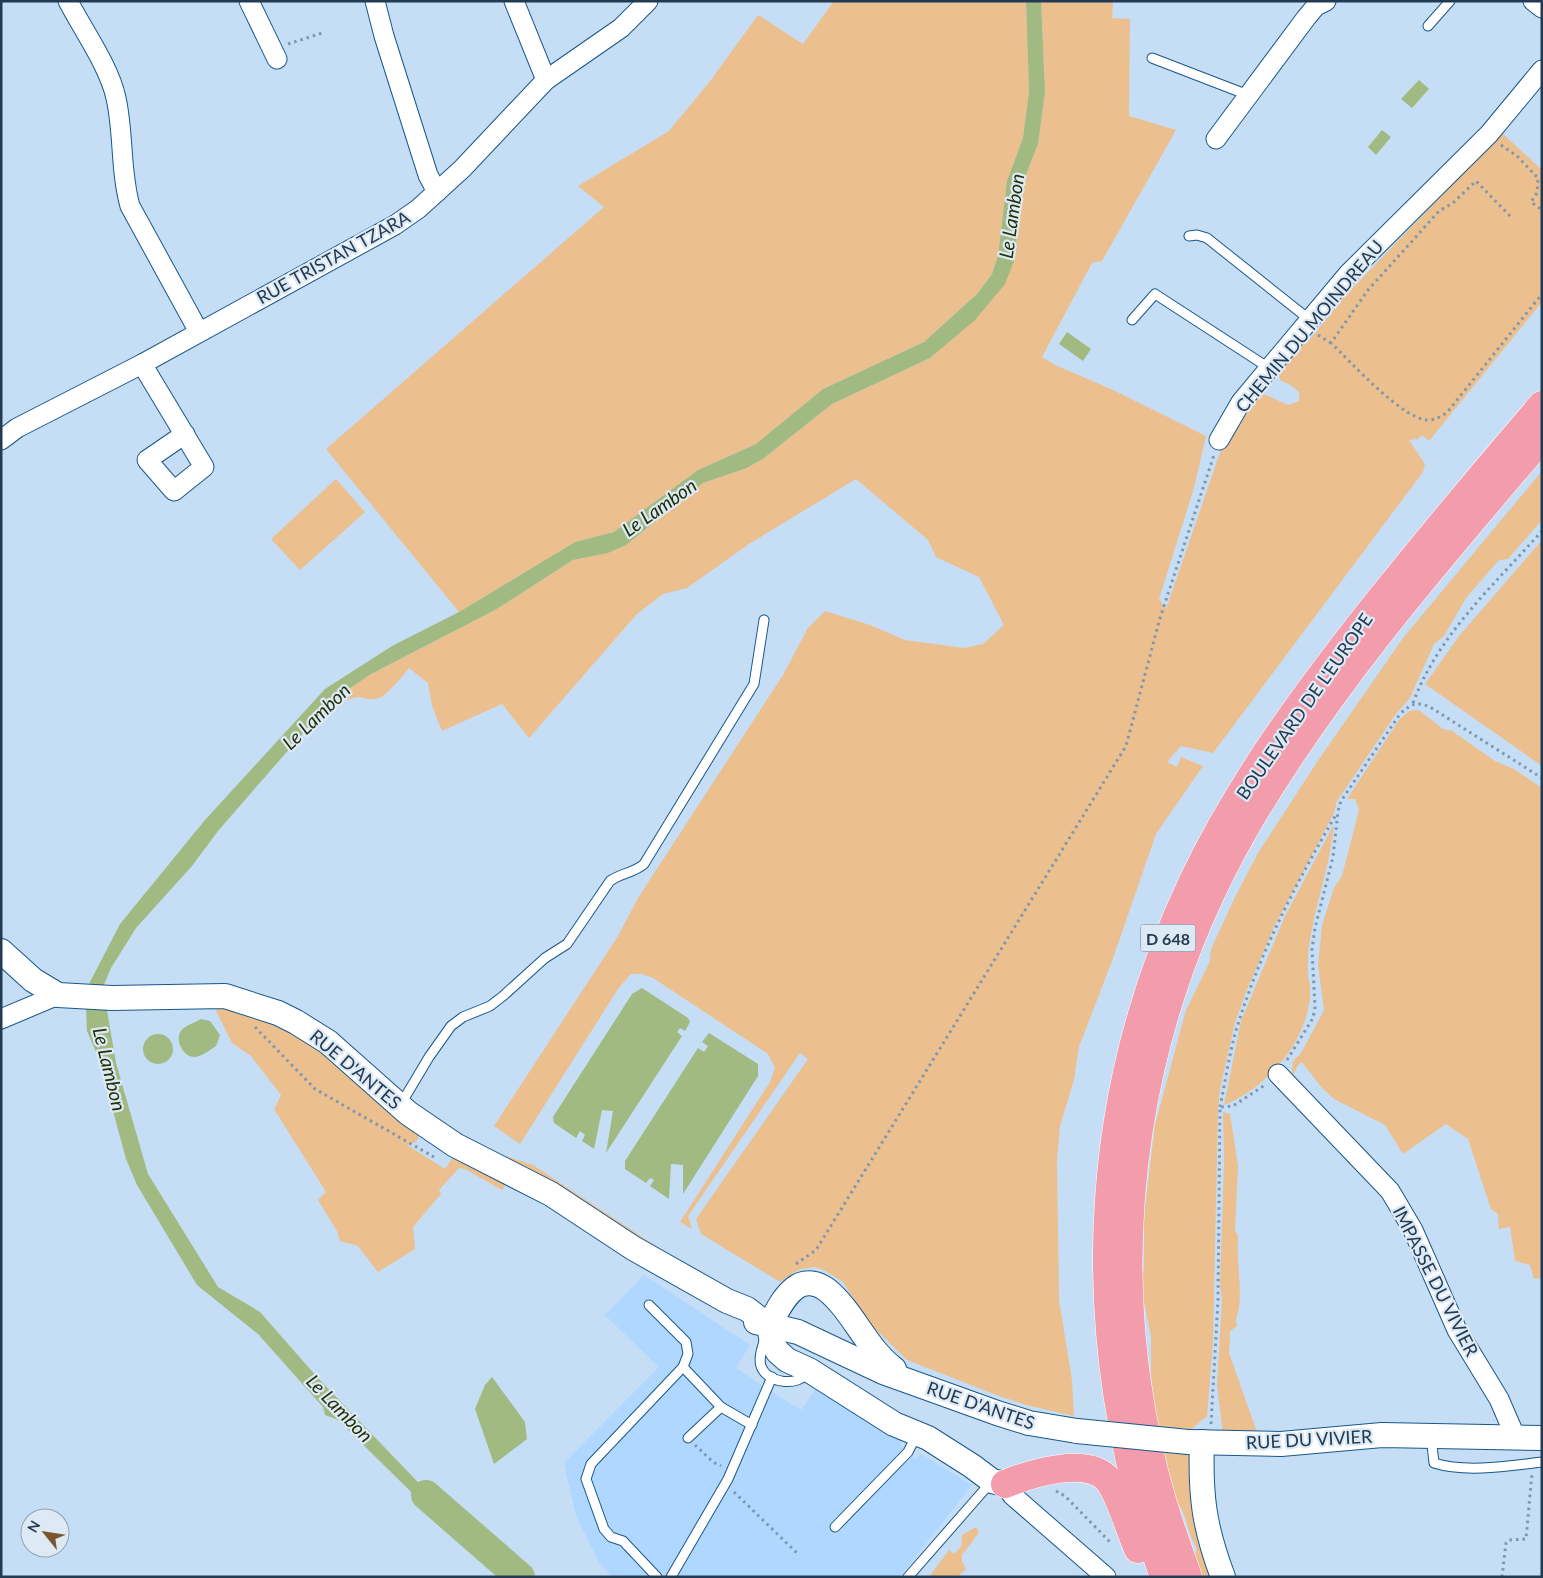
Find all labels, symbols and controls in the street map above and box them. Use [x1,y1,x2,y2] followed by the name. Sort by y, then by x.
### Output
[994,172,1028,260] water label: Le Lambon
[252,205,414,308] street label: RUE TRISTAN TZARA
[1230,235,1388,417] street label: CHEMIN DU MOINDREAU
[618,473,700,541] water label: Le Lambon
[1231,609,1377,803] street label: BOULEVARD DE L'EUROPE
[277,678,355,754] water label: Le Lambon
[1140,924,1196,951] road number: D 648
[306,1024,406,1114] street label: RUE D'ANTES
[89,1025,131,1113] water label: Le Lambon
[1389,1202,1484,1360] street label: IMPASSE DU VIVIER
[302,1369,378,1447] water label: Le Lambon
[924,1376,1038,1434] street label: RUE D'ANTES
[1245,1425,1373,1453] street label: RUE DU VIVIER
[20,1508,70,1558] north arrow
[23,1517,43,1535] text: N

